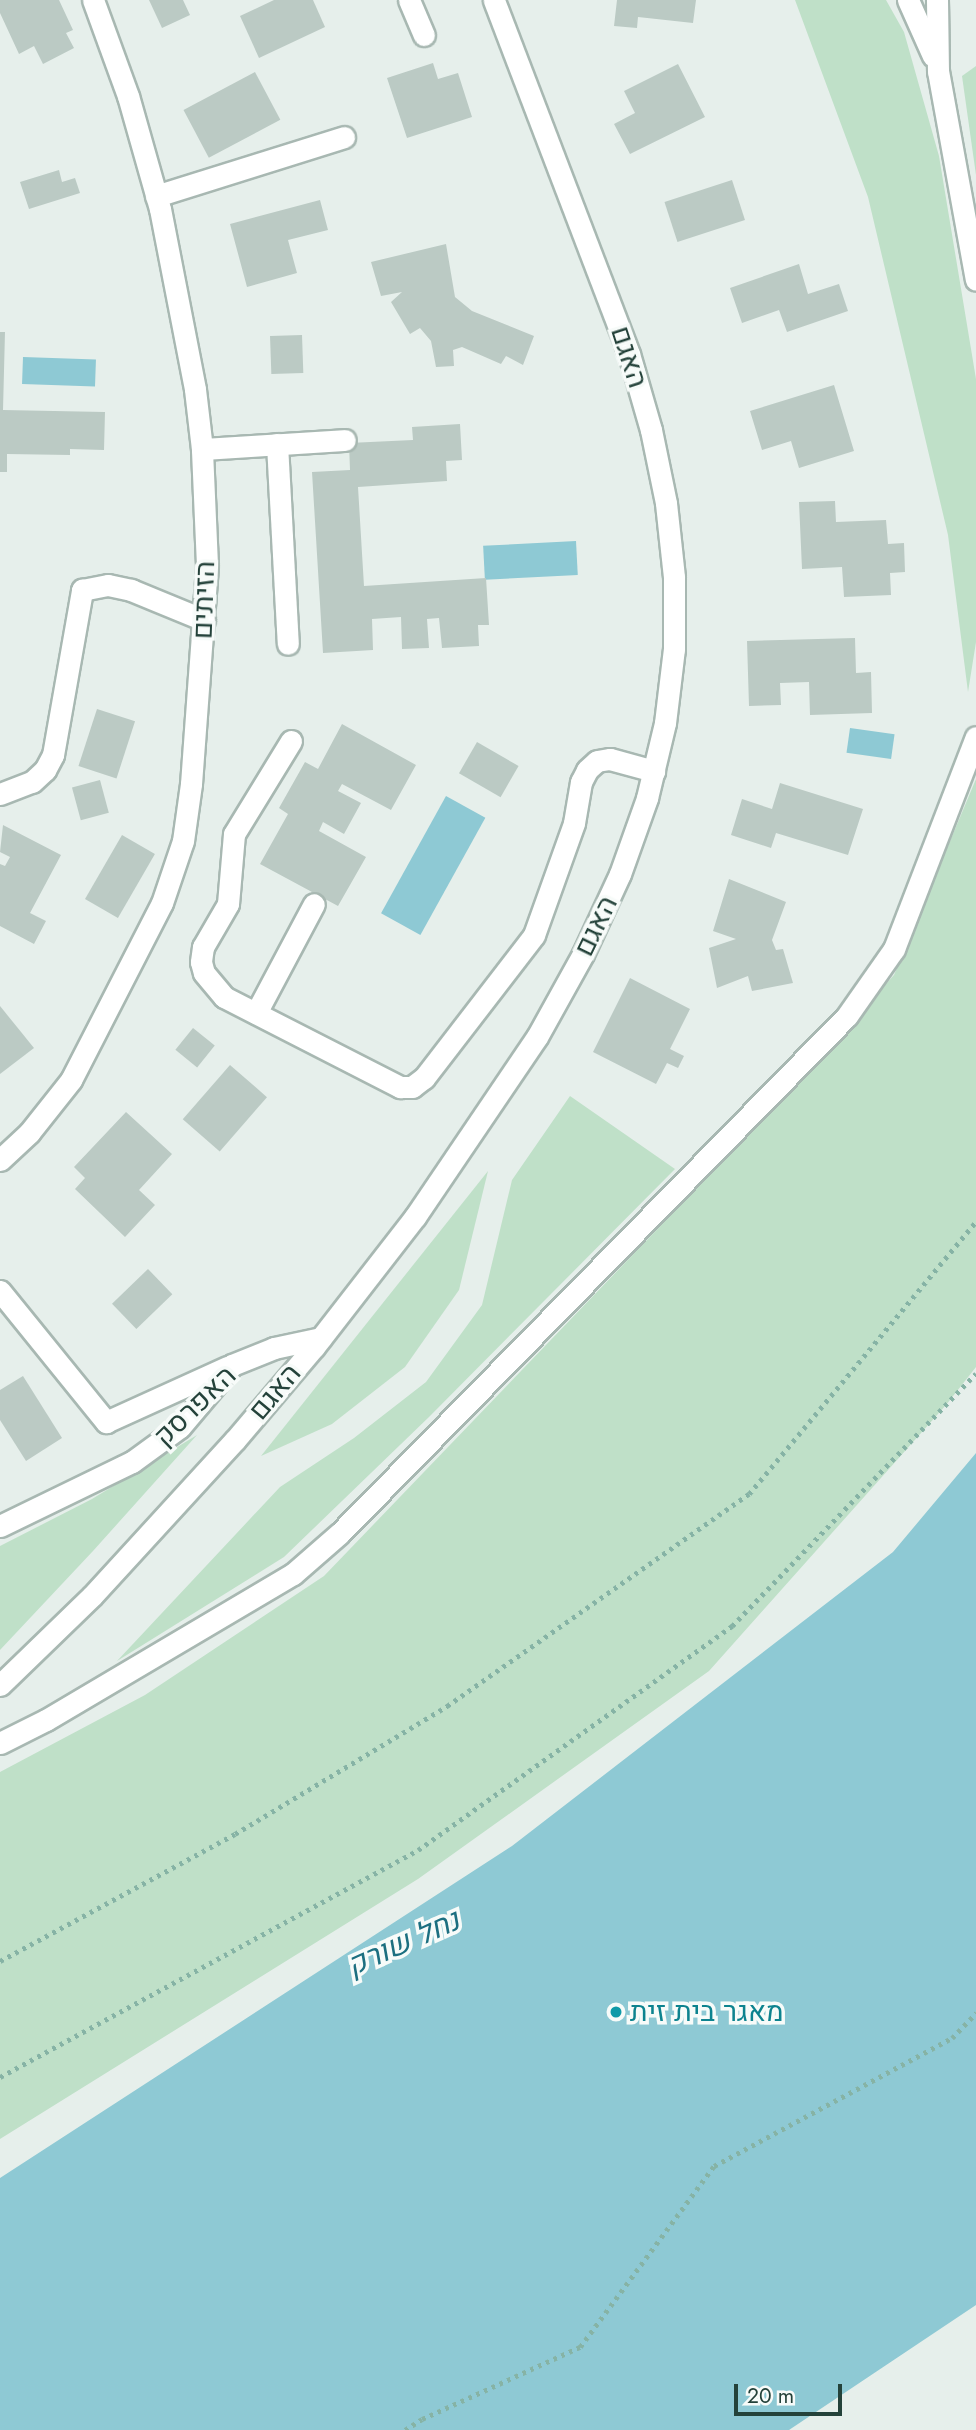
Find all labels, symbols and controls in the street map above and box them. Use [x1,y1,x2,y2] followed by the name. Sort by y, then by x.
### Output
[603,322,655,392] street label: האגם
[186,560,222,640] street label: הזיתים
[567,890,625,962] street label: האגם
[242,1357,308,1427] street label: האגם
[147,1359,243,1453] street label: האפרסק
[341,1902,465,1984] water label: נחל שורק
[630,1995,784,2029] place label: מאגר בית זית
[608,2004,624,2020] marker: מאגר בית זית
[738,2370,846,2414] scale bar
[747,2381,794,2411] text: 20 m

